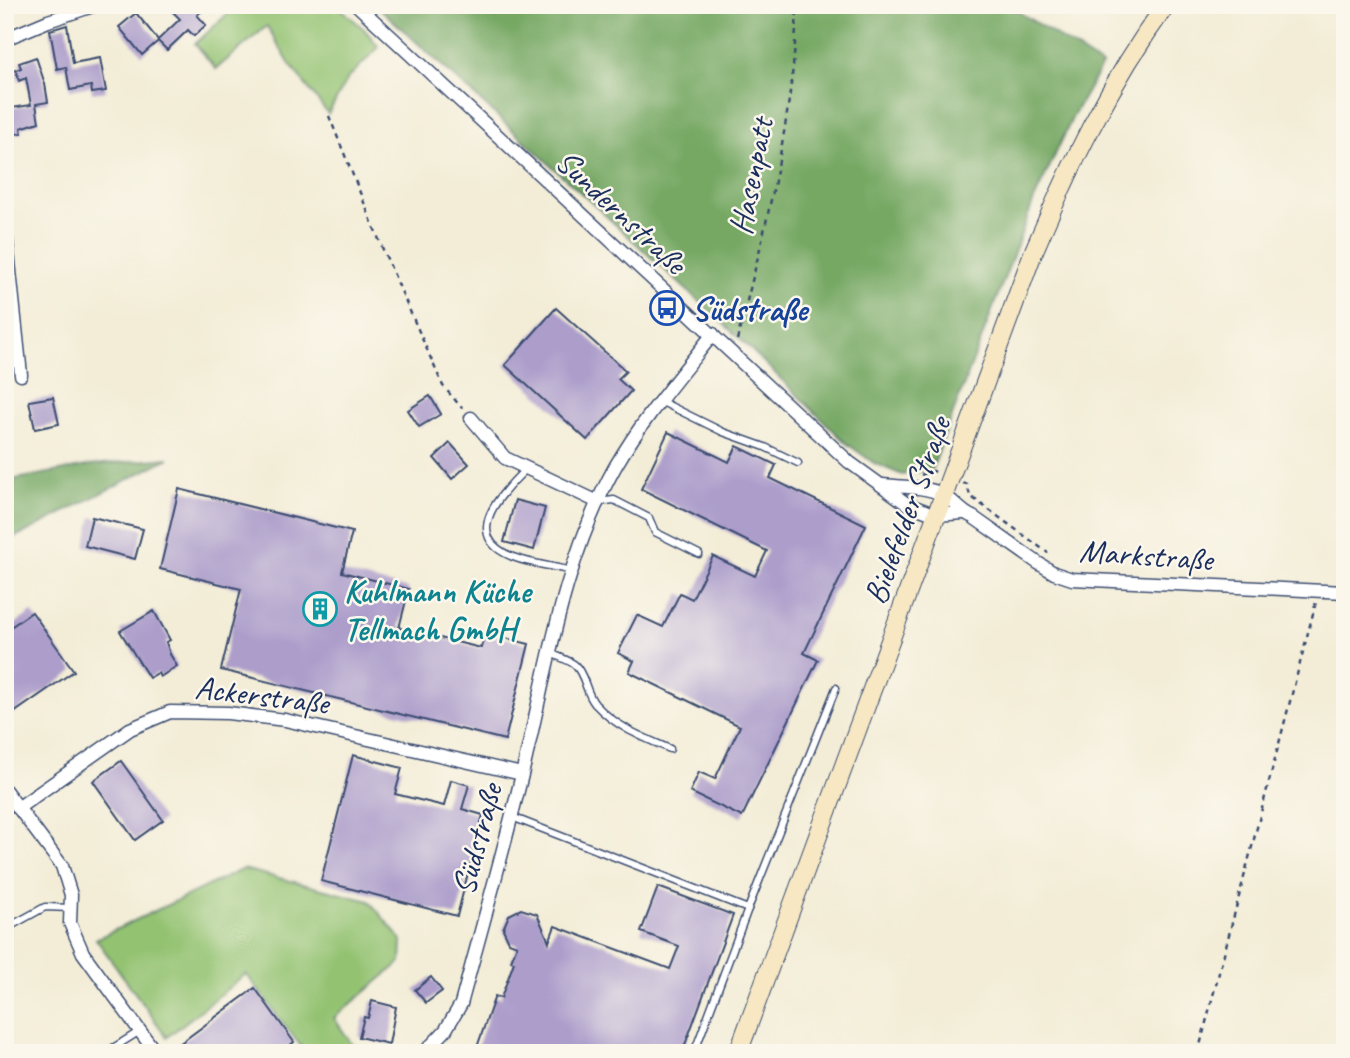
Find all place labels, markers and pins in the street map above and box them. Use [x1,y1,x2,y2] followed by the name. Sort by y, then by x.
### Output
[692,288,810,330] place label: Südstraße
[648,289,686,327] bus stop icon: Südstraße
[344,570,533,650] place label: Kuhlmann Küche Tellmach GmbH
[301,590,339,628] building icon: Kuhlmann Küche Tellmach GmbH

